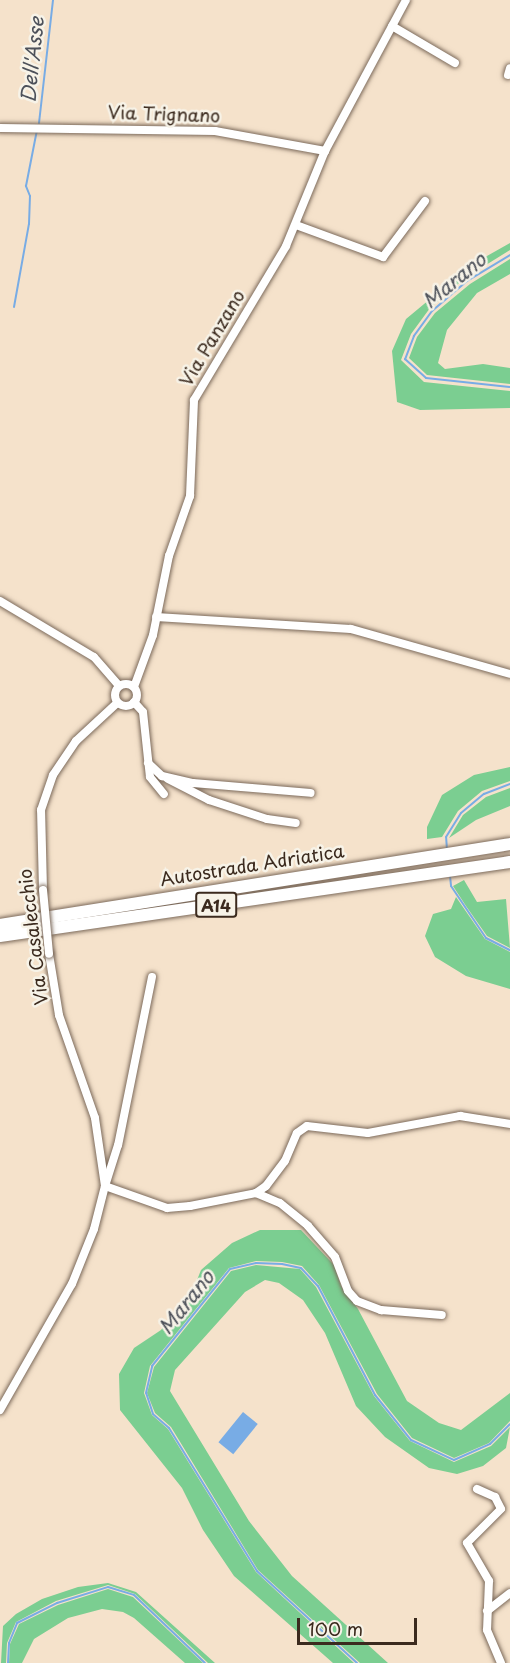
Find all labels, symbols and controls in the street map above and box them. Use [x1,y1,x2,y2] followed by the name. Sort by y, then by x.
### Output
[16,16,48,104] water label: Dell'Asse
[108,101,220,127] street label: Via Trignano
[417,247,491,313] water label: Marano
[175,286,249,390] street label: Via Panzano
[159,840,345,890] street label: Autostrada Adriatica
[14,867,52,1007] street label: Via Casalecchio
[195,892,237,918] road number: A14
[153,1265,219,1339] water label: Marano
[300,1606,420,1644] scale bar
[308,1615,363,1642] text: 100 m

